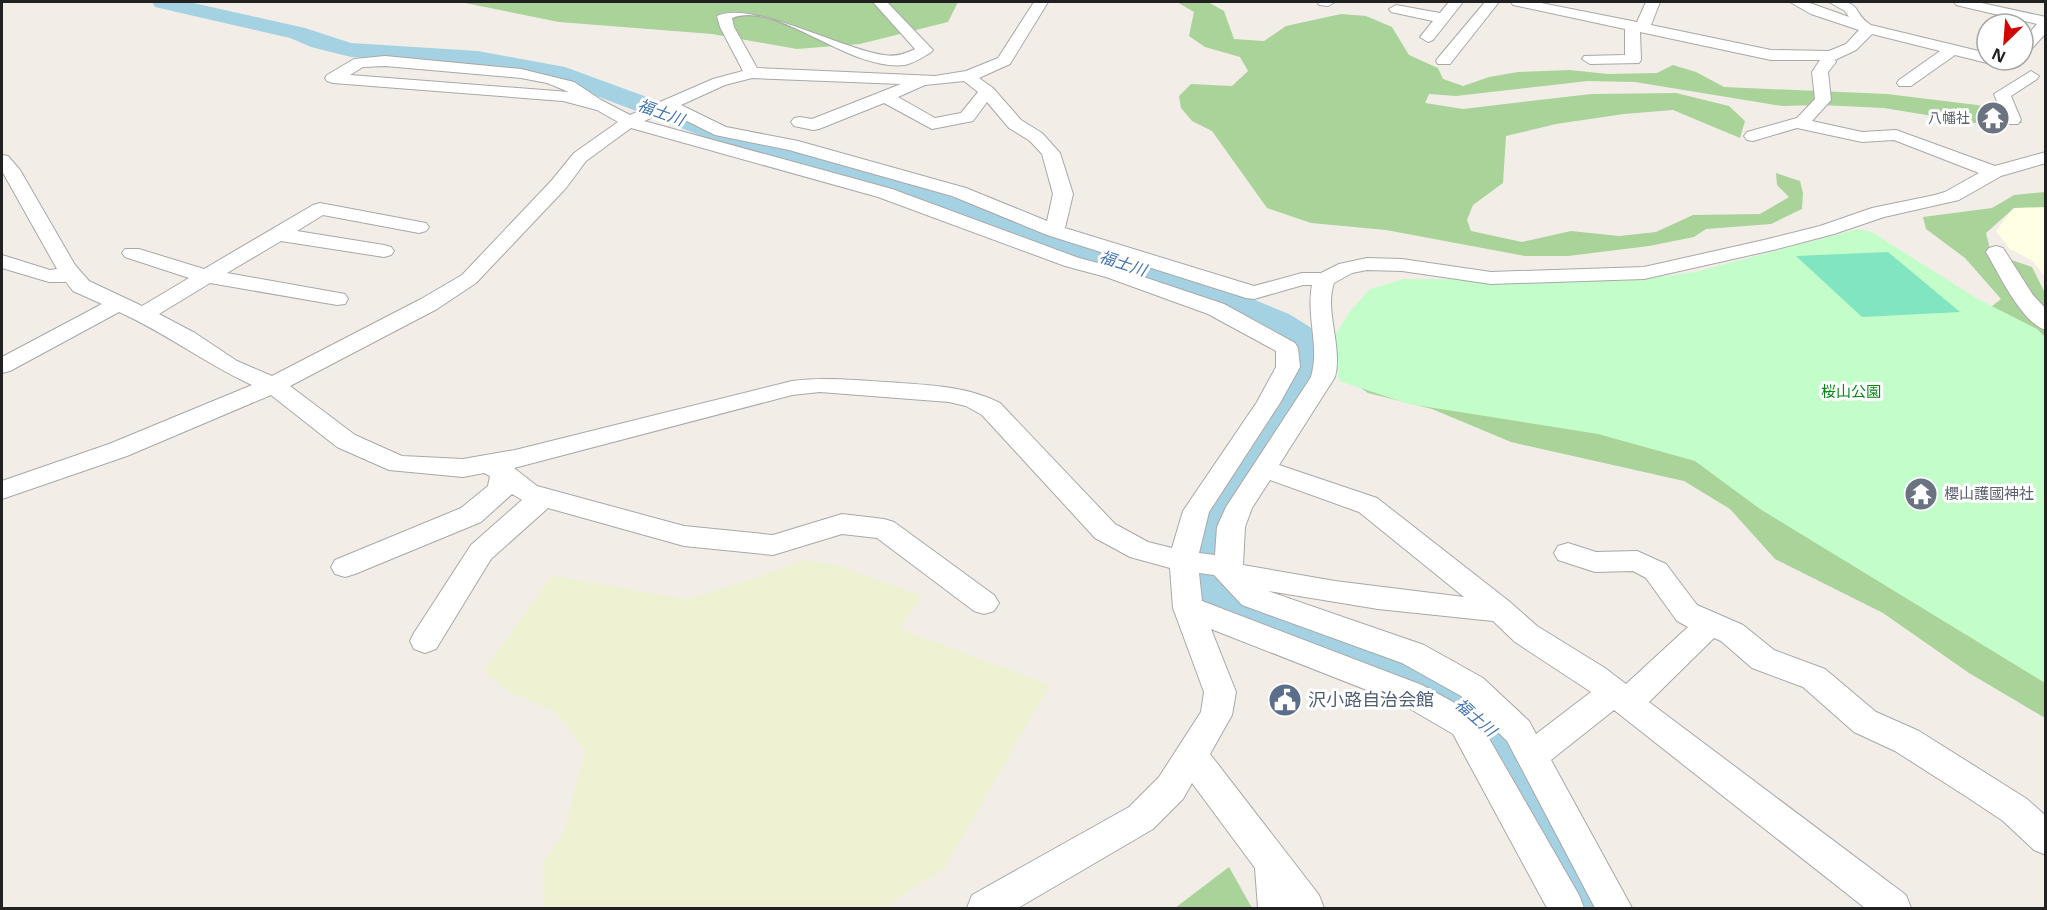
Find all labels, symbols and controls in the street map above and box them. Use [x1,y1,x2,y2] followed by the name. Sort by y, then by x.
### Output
[1975,12,2035,72] north arrow
[1988,43,2009,68] text: N
[635,93,689,131] water label: 福士川
[1975,100,2011,136] temple icon: 八幡社
[1928,108,1970,127] place label: 八幡社
[1097,245,1151,281] water label: 福士川
[1821,381,1881,401] park label: 桜山公園
[1903,476,1939,512] temple icon: 櫻山護國神社
[1944,483,2034,503] place label: 櫻山護國神社
[1267,682,1303,718] public building icon: 沢小路自治会館
[1308,687,1434,711] place label: 沢小路自治会館
[1451,693,1503,742] water label: 福士川

